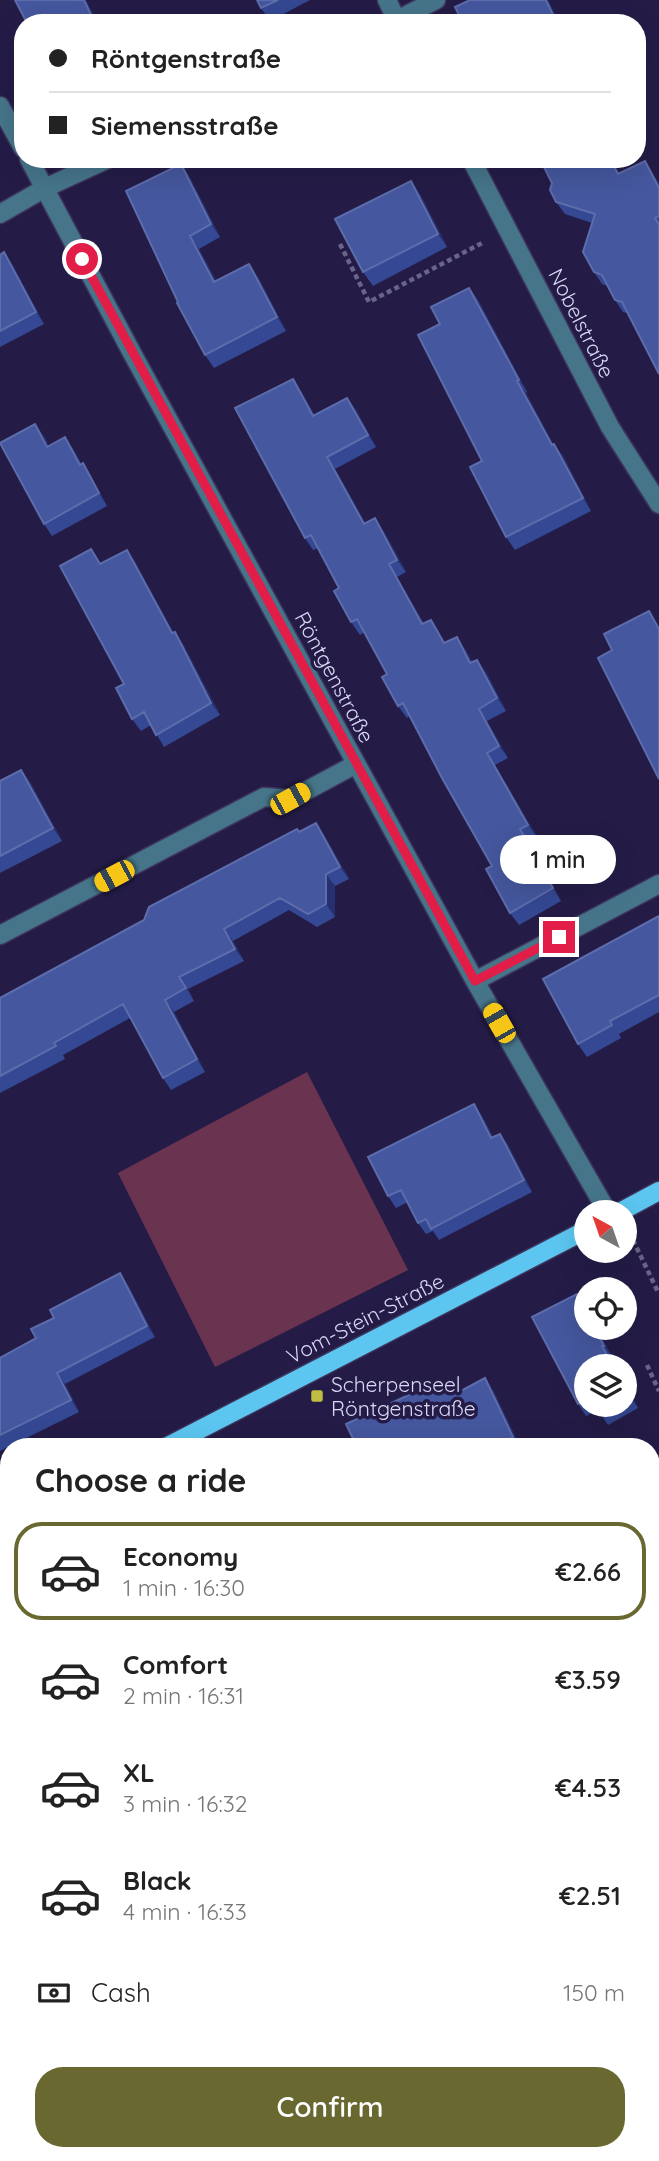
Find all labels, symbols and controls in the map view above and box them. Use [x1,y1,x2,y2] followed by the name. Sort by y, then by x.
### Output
[91,42,281,75] text: Röntgenstraße
[91,109,279,142] text: Siemensstraße
[66,243,98,275] route start
[543,264,621,382] street label: Nobelstraße
[290,607,380,747] street label: Röntgenstraße
[267,780,314,818] car
[501,836,617,884] callout: 1 min
[530,845,586,874] text: 1 min
[91,857,138,895] car
[543,921,575,953] route end
[480,1000,519,1046] car
[574,1200,637,1264] north arrow
[574,1200,637,1417] map controls
[282,1267,448,1369] street label: Vom-Stein-Straße
[574,1277,637,1340] button: locate
[574,1354,637,1417] button: layers
[331,1371,476,1421] place label: Scherpenseel Röntgenstraße
[309,1388,325,1404] marker: Scherpenseel Röntgenstraße
[35,1460,247,1500] text: Choose a ride
[39,1540,102,1603] icon: car
[123,1540,238,1573] text: Economy
[555,1555,621,1588] text: €2.66
[123,1573,245,1602] text: 1 min · 16:30
[39,1648,102,1711] icon: car
[123,1648,228,1681] text: Comfort
[555,1663,621,1696] text: €3.59
[123,1681,244,1710] text: 2 min · 16:31
[39,1756,102,1819] icon: car
[123,1756,155,1789] text: XL
[555,1771,621,1804] text: €4.53
[123,1789,248,1818] text: 3 min · 16:32
[39,1864,102,1927] icon: car
[123,1864,192,1897] text: Black
[559,1879,621,1912] text: €2.51
[123,1897,247,1926] text: 4 min · 16:33
[35,1974,73,2012] icon: cash
[91,1976,151,2009] text: Cash
[563,1978,625,2007] text: 150 m
[35,2067,625,2147] button: Confirm

